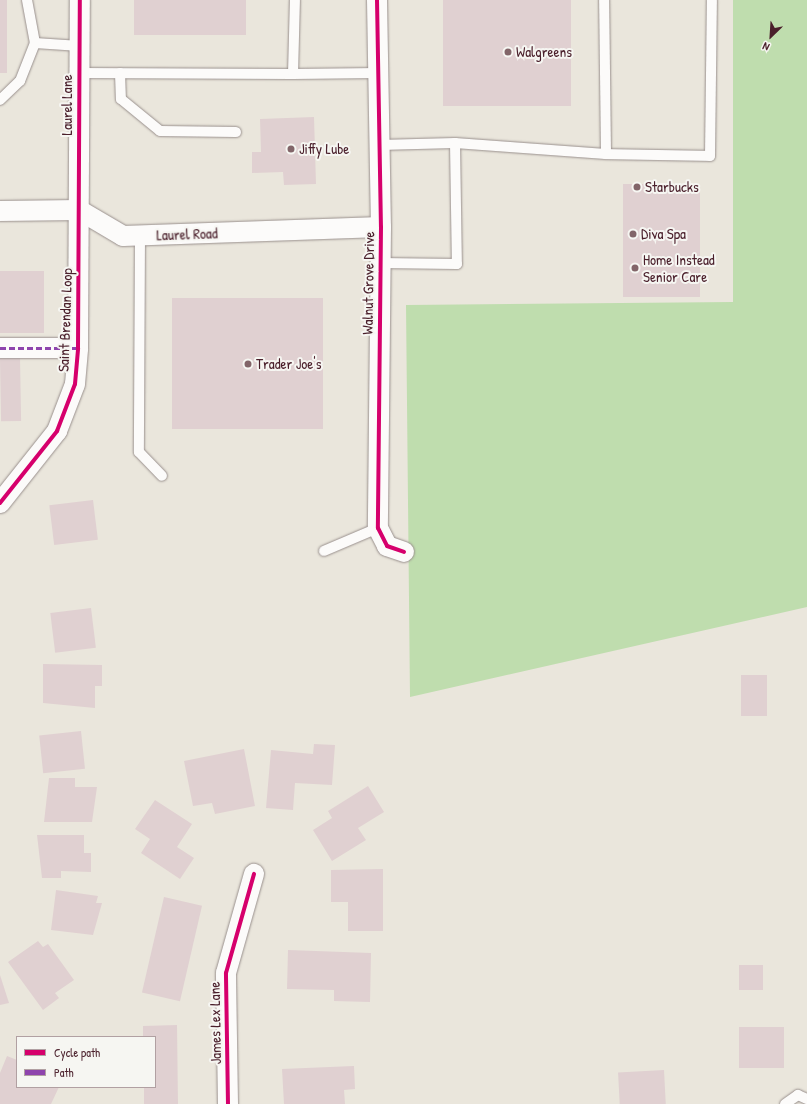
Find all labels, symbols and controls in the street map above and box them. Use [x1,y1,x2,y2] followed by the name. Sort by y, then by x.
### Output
[751,16,791,56] north arrow
[760,39,772,54] text: N
[516,43,572,61] place label: Walgreens
[503,47,513,57] marker: Walgreens
[58,75,76,135] street label: Laurel Lane
[299,140,349,158] place label: Jiffy Lube
[286,144,296,154] marker: Jiffy Lube
[645,178,699,196] place label: Starbucks
[632,182,642,192] marker: Starbucks
[156,224,218,244] street label: Laurel Road
[641,225,686,243] place label: Diva Spa
[628,229,638,239] marker: Diva Spa
[358,231,378,335] street label: Walnut Grove Drive
[643,250,715,285] place label: Home Instead Senior Care
[630,263,640,273] marker: Home Instead Senior Care
[54,268,76,372] street label: Saint Brendan Loop
[256,355,322,373] place label: Trader Joe's
[243,359,253,369] marker: Trader Joe's
[205,981,225,1065] street label: James Lex Lane
[16,1036,156,1088] legend
[54,1044,100,1061] text: Cycle path
[54,1064,74,1081] text: Path

